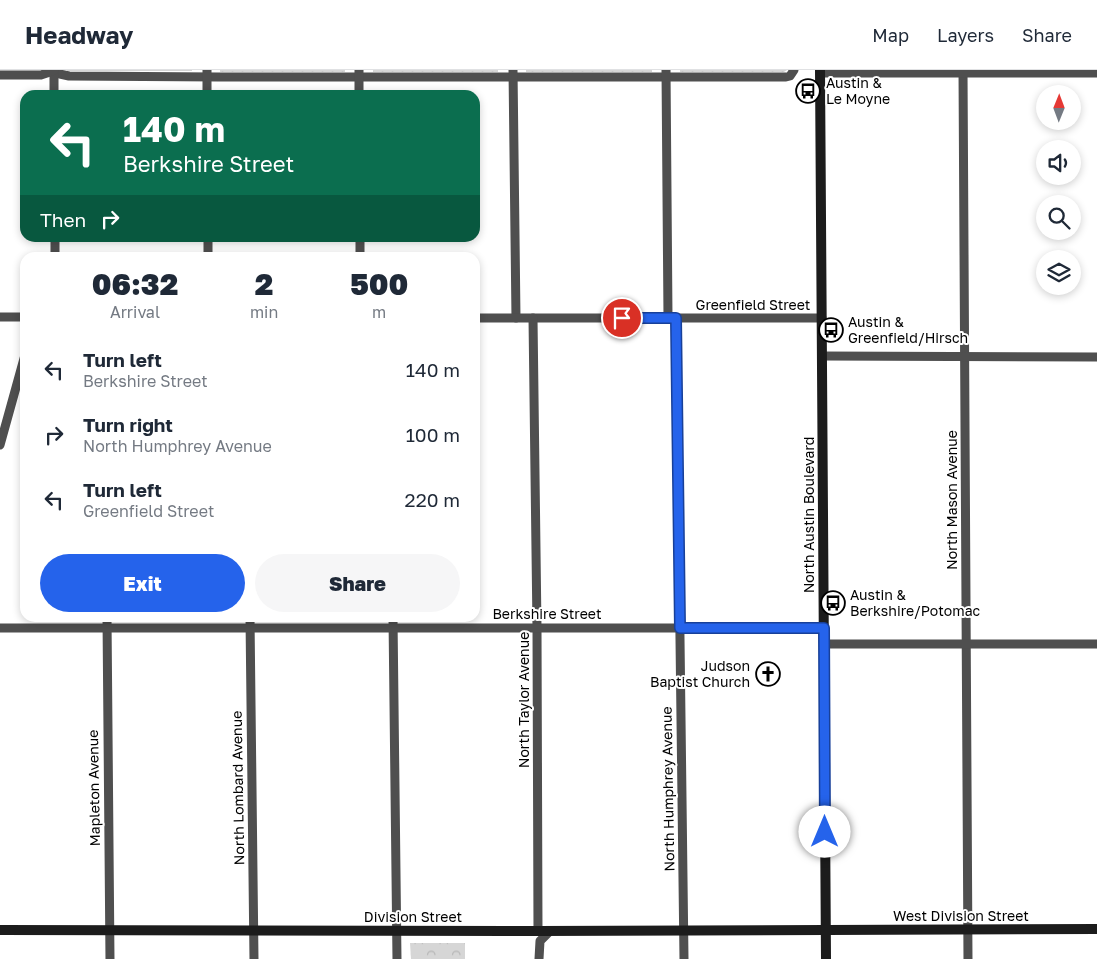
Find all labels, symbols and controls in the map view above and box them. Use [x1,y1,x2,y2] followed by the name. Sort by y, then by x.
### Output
[25,20,133,49] text: Headway
[872,24,909,46] text: Map
[937,24,994,46] text: Layers
[1022,24,1072,46] text: Share
[826,74,890,107] place label: Austin & Le Moyne
[795,78,821,104] bus stop icon: Austin & Le Moyne
[1036,85,1081,130] north arrow
[1036,85,1081,295] map controls
[123,108,225,150] text: 140 m
[40,110,105,175] icon: left
[1036,140,1081,185] button: sound
[123,150,294,177] text: Berkshire Street
[1036,195,1081,240] button: search
[96,205,124,233] icon: right
[40,208,86,231] text: Then
[1036,250,1081,295] button: layers
[92,266,178,302] text: 06:32
[255,266,273,302] text: 2
[350,266,408,302] text: 500
[696,296,810,313] street label: Greenfield Street
[601,297,643,339] pin
[110,302,160,322] text: Arrival
[250,302,278,322] text: min
[372,302,386,322] text: m
[608,304,636,332] icon: arrive
[848,313,968,346] place label: Austin & Greenfield/Hirsch
[818,317,844,343] bus stop icon: Austin & Greenfield/Hirsch
[83,348,162,371] text: Turn left
[40,356,68,384] icon: left
[406,358,460,381] text: 140 m
[83,371,208,391] text: Berkshire Street
[83,413,173,436] text: Turn right
[40,421,68,449] icon: right
[406,423,460,446] text: 100 m
[943,430,960,570] street label: North Mason Avenue
[83,436,272,456] text: North Humphrey Avenue
[800,437,817,593] street label: North Austin Boulevard
[83,478,162,501] text: Turn left
[40,486,68,514] icon: left
[405,488,460,511] text: 220 m
[83,501,214,521] text: Greenfield Street
[40,554,245,612] button: Exit
[255,554,460,612] button: Share
[850,586,981,619] place label: Austin & Berkshire/Potomac
[820,590,846,616] bus stop icon: Austin & Berkshire/Potomac
[492,605,602,622] street label: Berkshire Street
[515,632,532,768] street label: North Taylor Avenue
[650,657,750,690] place label: Judson Baptist Church
[755,661,781,687] church icon: Judson Baptist Church
[658,706,677,872] street label: North Humphrey Avenue
[228,711,247,865] street label: North Lombard Avenue
[84,730,103,846] street label: Mapleton Avenue
[798,805,850,857] position arrow
[893,907,1029,924] street label: West Division Street
[364,908,462,925] street label: Division Street

